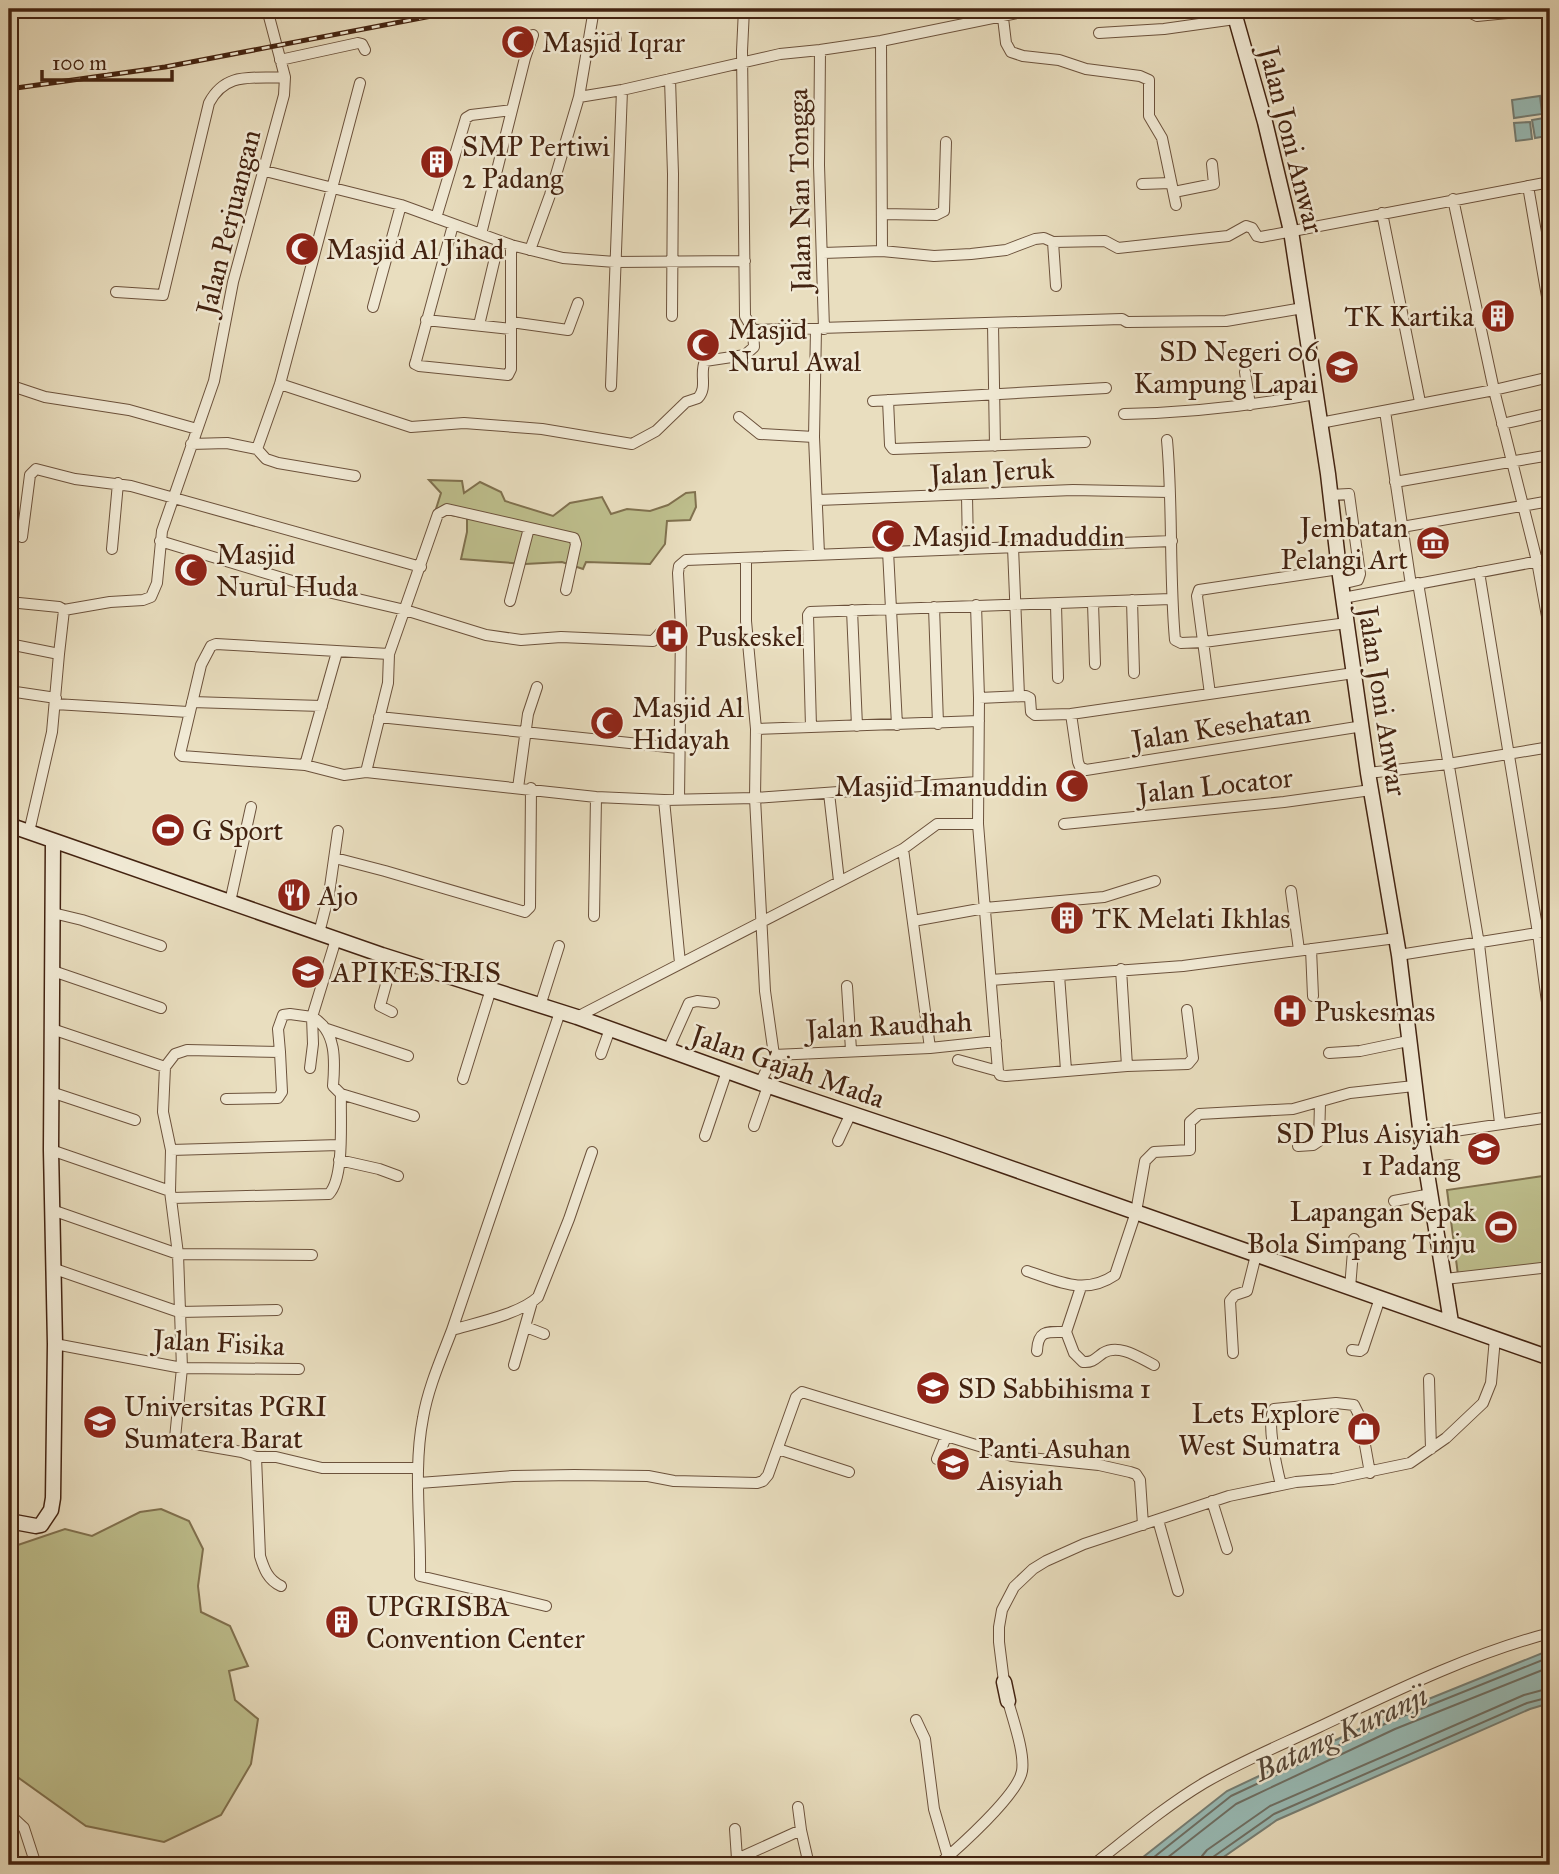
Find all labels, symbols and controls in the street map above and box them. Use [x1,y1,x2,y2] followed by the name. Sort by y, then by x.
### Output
[499,23,537,61] mosque icon: Masjid Iqrar
[542,25,685,60] place label: Masjid Iqrar
[42,38,172,82] scale bar
[1251,40,1332,238] street label: Jalan Joni Anwar
[52,50,107,76] text: 100 m
[780,88,819,295] street label: Jalan Nan Tongga
[188,126,268,321] street label: Jalan Perjuangan
[462,129,610,196] place label: SMP Pertiwi 2 Padang
[418,143,456,181] building icon: SMP Pertiwi 2 Padang
[283,230,321,268] mosque icon: Masjid Al Jihad
[326,232,504,267] place label: Masjid Al Jihad
[1479,297,1517,335] building icon: TK Kartika
[1344,299,1474,334] place label: TK Kartika
[728,312,861,379] place label: Masjid Nurul Awal
[684,326,722,364] mosque icon: Masjid Nurul Awal
[1134,334,1320,401] place label: SD Negeri 06 Kampung Lapai
[1323,348,1361,386] school or university icon: SD Negeri 06 Kampung Lapai
[926,451,1055,492] street label: Jalan Jeruk
[1280,510,1408,577] place label: Jembatan Pelangi Art
[869,517,907,555] mosque icon: Masjid Imaduddin
[912,519,1125,554] place label: Masjid Imaduddin
[1414,524,1452,562] museum icon: Jembatan Pelangi Art
[216,537,358,604] place label: Masjid Nurul Huda
[172,551,210,589] mosque icon: Masjid Nurul Huda
[1350,601,1415,799] street label: Jalan Joni Anwar
[653,617,691,655] hospital icon: Puskeskel
[696,619,804,654] place label: Puskeskel
[632,690,744,757] place label: Masjid Al Hidayah
[1126,695,1313,758] street label: Jalan Kesehatan
[588,704,626,742] mosque icon: Masjid Al Hidayah
[1132,760,1295,811] street label: Jalan Locator
[1053,767,1091,805] mosque icon: Masjid Imanuddin
[834,769,1048,804] place label: Masjid Imanuddin
[149,811,187,849] sports icon: G Sport
[192,813,283,848] place label: G Sport
[275,876,313,914] restaurant icon: Ajo
[317,878,358,913] place label: Ajo
[1048,899,1086,937] building icon: TK Melati Ikhlas
[1092,901,1291,936] place label: TK Melati Ikhlas
[289,953,327,991] school or university icon: APIKES IRIS
[331,955,501,990] place label: APIKES IRIS
[1271,992,1309,1030] hospital icon: Puskesmas
[1314,994,1435,1029] place label: Puskesmas
[802,1004,974,1047] street label: Jalan Raudhah
[684,1016,889,1116] street label: Jalan Gajah Mada
[1276,1116,1461,1183] place label: SD Plus Aisyiah 1 Padang
[1465,1130,1503,1168] school or university icon: SD Plus Aisyiah 1 Padang
[1247,1194,1476,1261] place label: Lapangan Sepak Bola Simpang Tinju
[1482,1208,1520,1246] sports icon: Lapangan Sepak Bola Simpang Tinju
[149,1321,286,1363] street label: Jalan Fisika
[914,1369,952,1407] school or university icon: SD Sabbihisma 1
[958,1371,1151,1406] place label: SD Sabbihisma 1
[124,1389,327,1456] place label: Universitas PGRI Sumatera Barat
[1178,1396,1340,1463] place label: Lets Explore West Sumatra
[81,1403,119,1441] school or university icon: Universitas PGRI Sumatera Barat
[1345,1410,1383,1448] shop icon: Lets Explore West Sumatra
[977,1431,1131,1498] place label: Panti Asuhan Aisyiah
[934,1445,972,1483] school or university icon: Panti Asuhan Aisyiah
[366,1589,585,1656] place label: UPGRISBA Convention Center
[323,1603,361,1641] building icon: UPGRISBA Convention Center
[1247,1677,1434,1790] water label: Batang Kuranji

